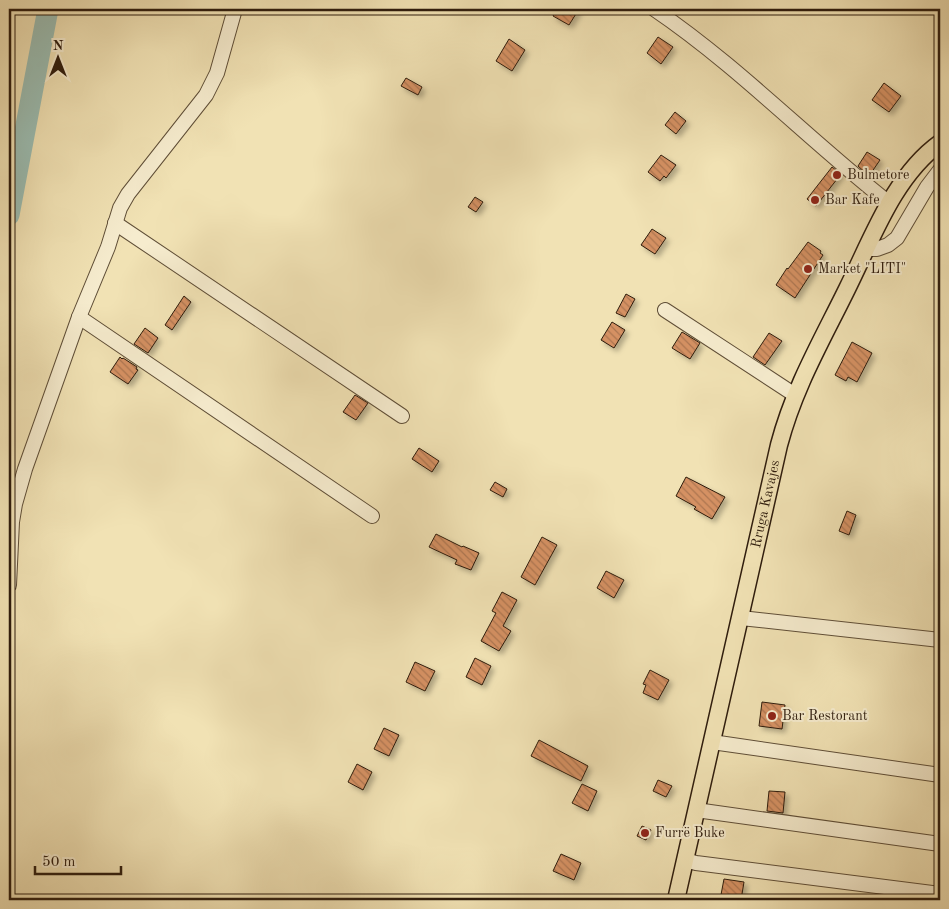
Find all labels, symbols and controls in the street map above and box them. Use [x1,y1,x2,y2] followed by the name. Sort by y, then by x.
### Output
[32,32,82,82] north arrow
[53,39,64,53] text: N
[847,168,910,182] place label: Bulmetore
[831,169,843,181] marker: Bulmetore
[825,193,880,207] place label: Bar Kafe
[809,194,821,206] marker: Bar Kafe
[818,262,906,276] place label: Market "LITI"
[802,263,814,275] marker: Market "LITI"
[749,459,782,549] street label: Rruga Kavajes
[782,709,868,723] place label: Bar Restorant
[766,710,778,722] marker: Bar Restorant
[655,826,725,840] place label: Furrë Buke
[639,827,651,839] marker: Furrë Buke
[35,844,121,876] scale bar
[42,855,76,870] text: 50 m

